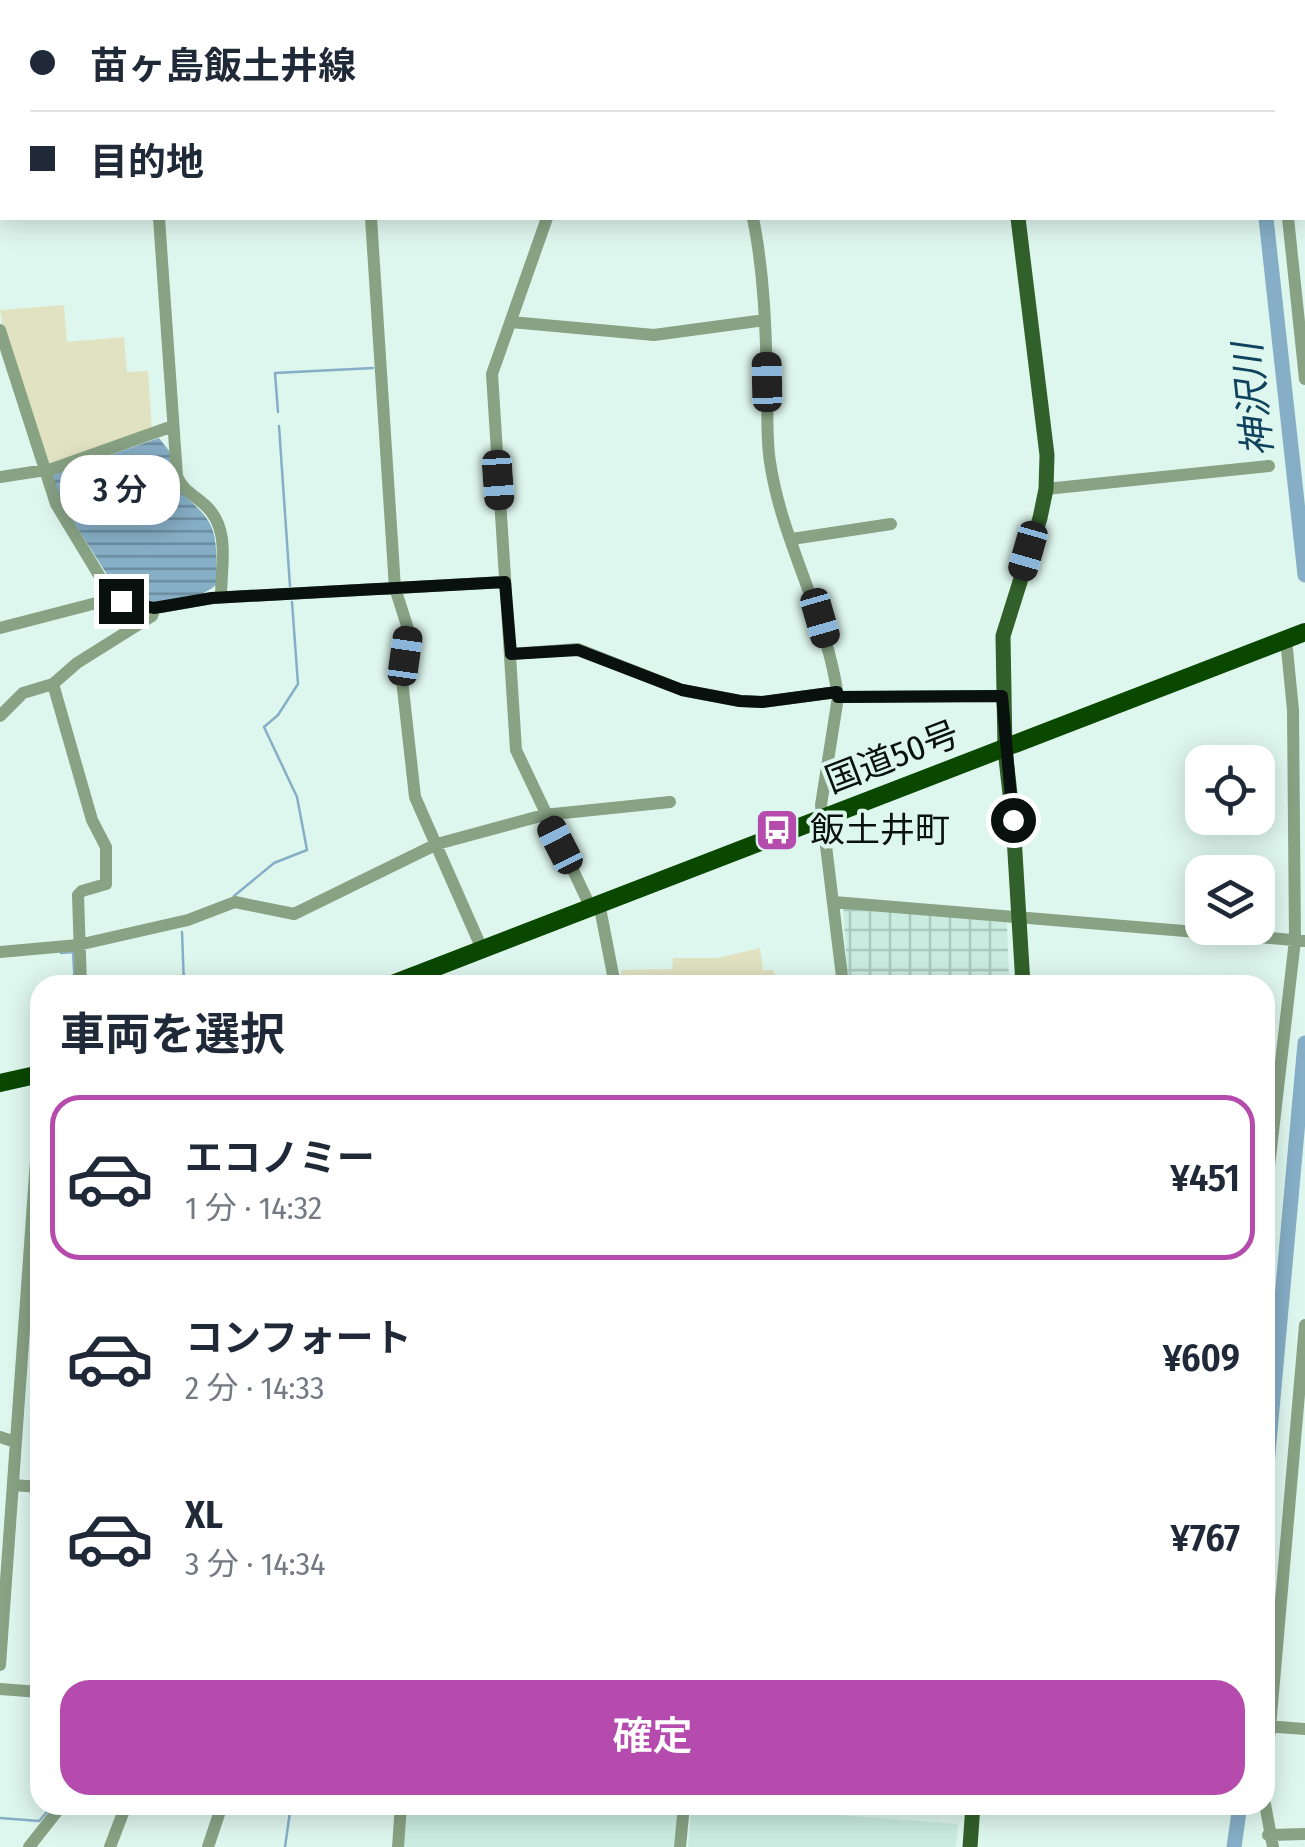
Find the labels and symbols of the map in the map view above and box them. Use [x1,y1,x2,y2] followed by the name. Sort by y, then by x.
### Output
[1224,337,1282,459] water label: 神沢川
[751,352,783,412] car
[481,449,515,511] car
[61,456,181,526] callout: 3 分
[1005,518,1051,584] car
[99,579,144,624] route end
[797,585,843,651] car
[386,624,424,688] car
[819,712,965,802] street label: 国道50号
[991,798,1036,843] route start
[754,807,800,853] bus stop icon: 飯土井町
[810,809,950,851] place label: 飯土井町
[533,811,587,879] car

